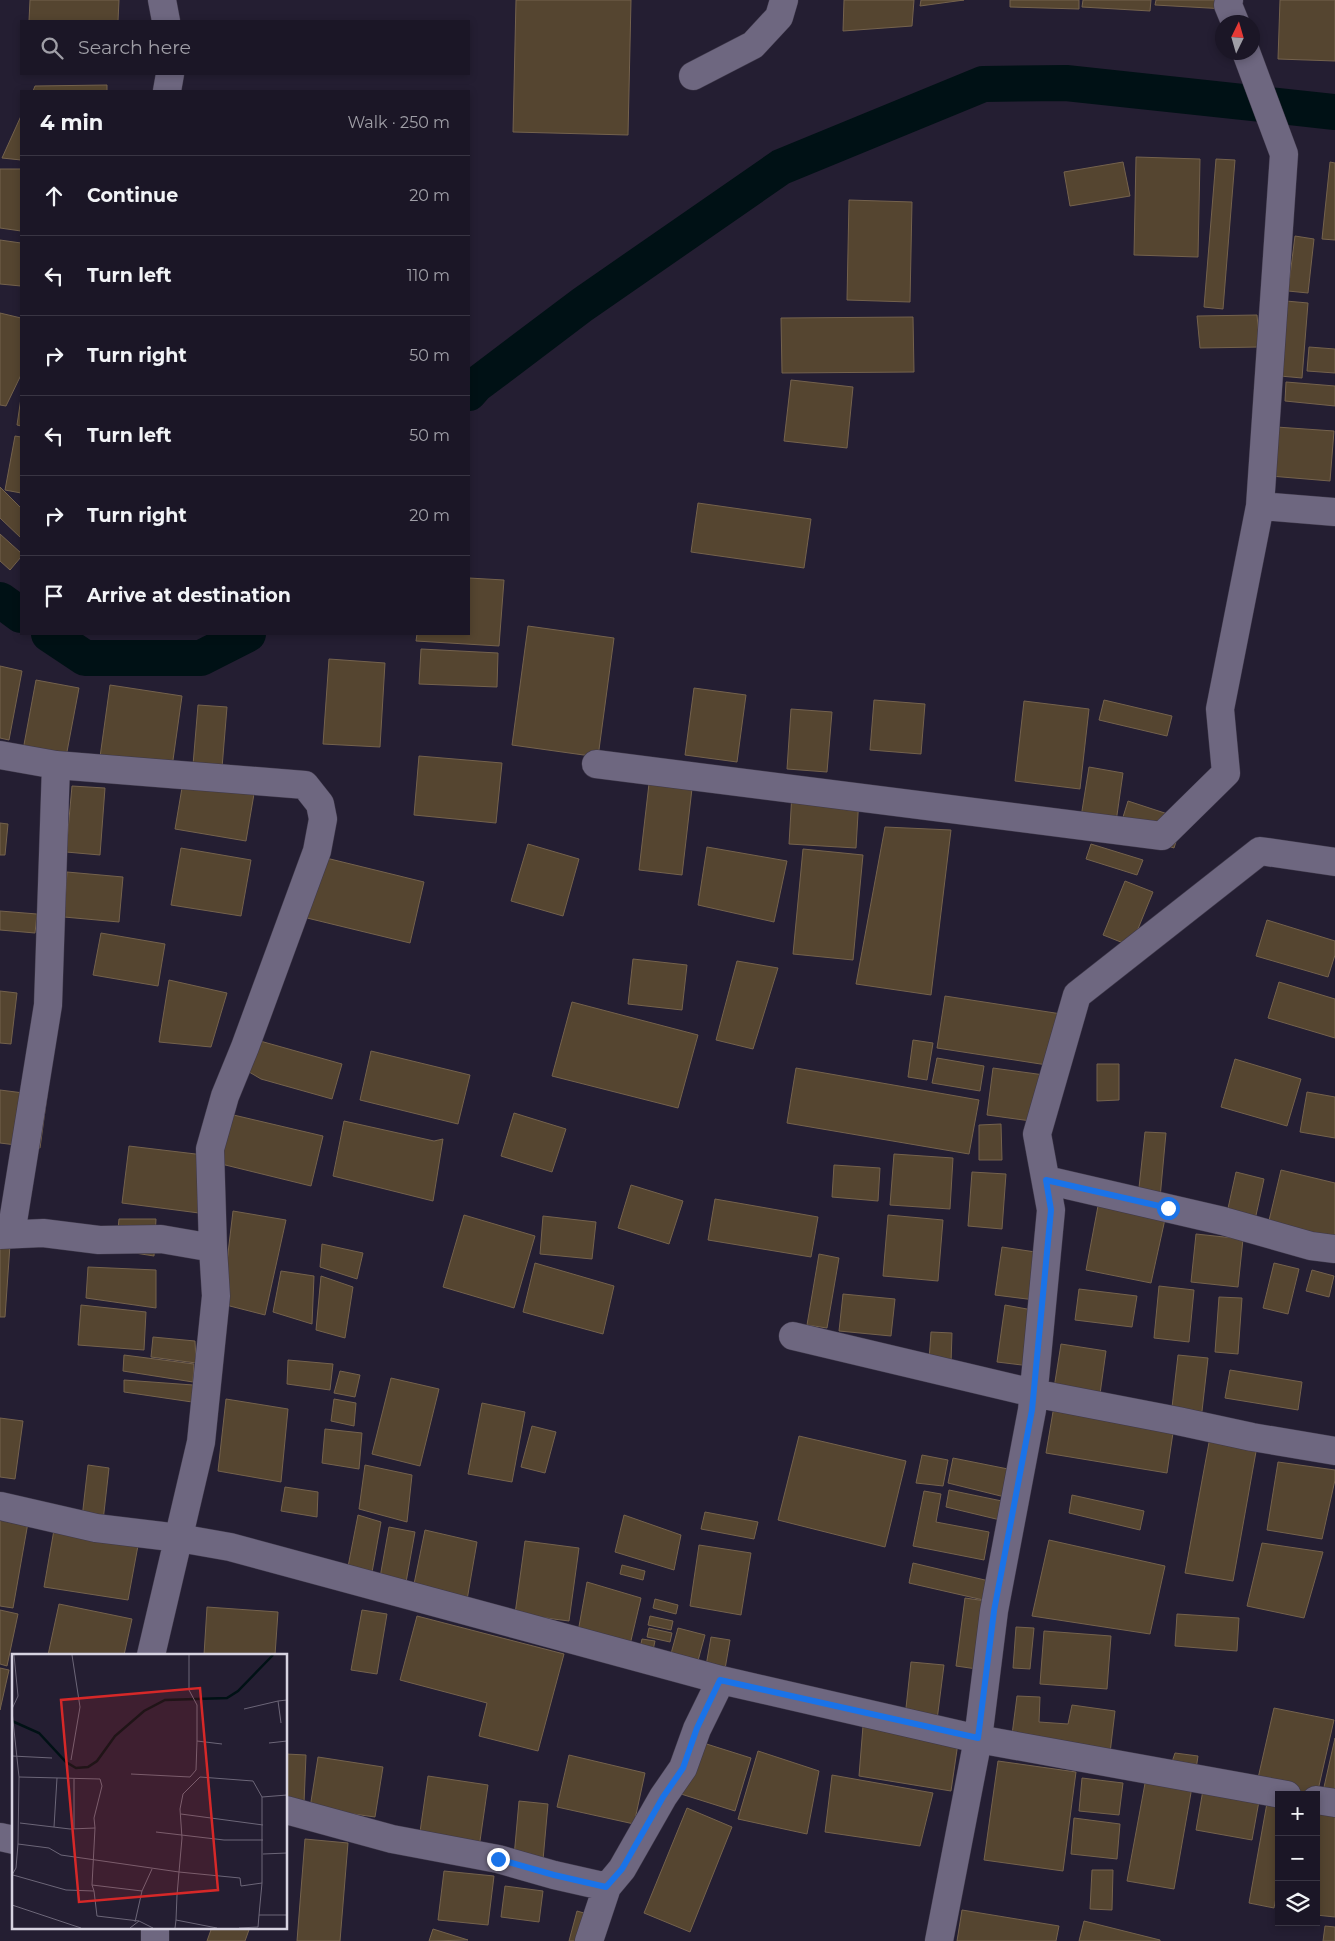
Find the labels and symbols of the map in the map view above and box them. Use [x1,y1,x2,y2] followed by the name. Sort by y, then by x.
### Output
[1215,15,1260,60] north arrow
[1157,1197,1180,1220] route start
[12,1654,288,1928] inset map
[487,1848,510,1871] route end

